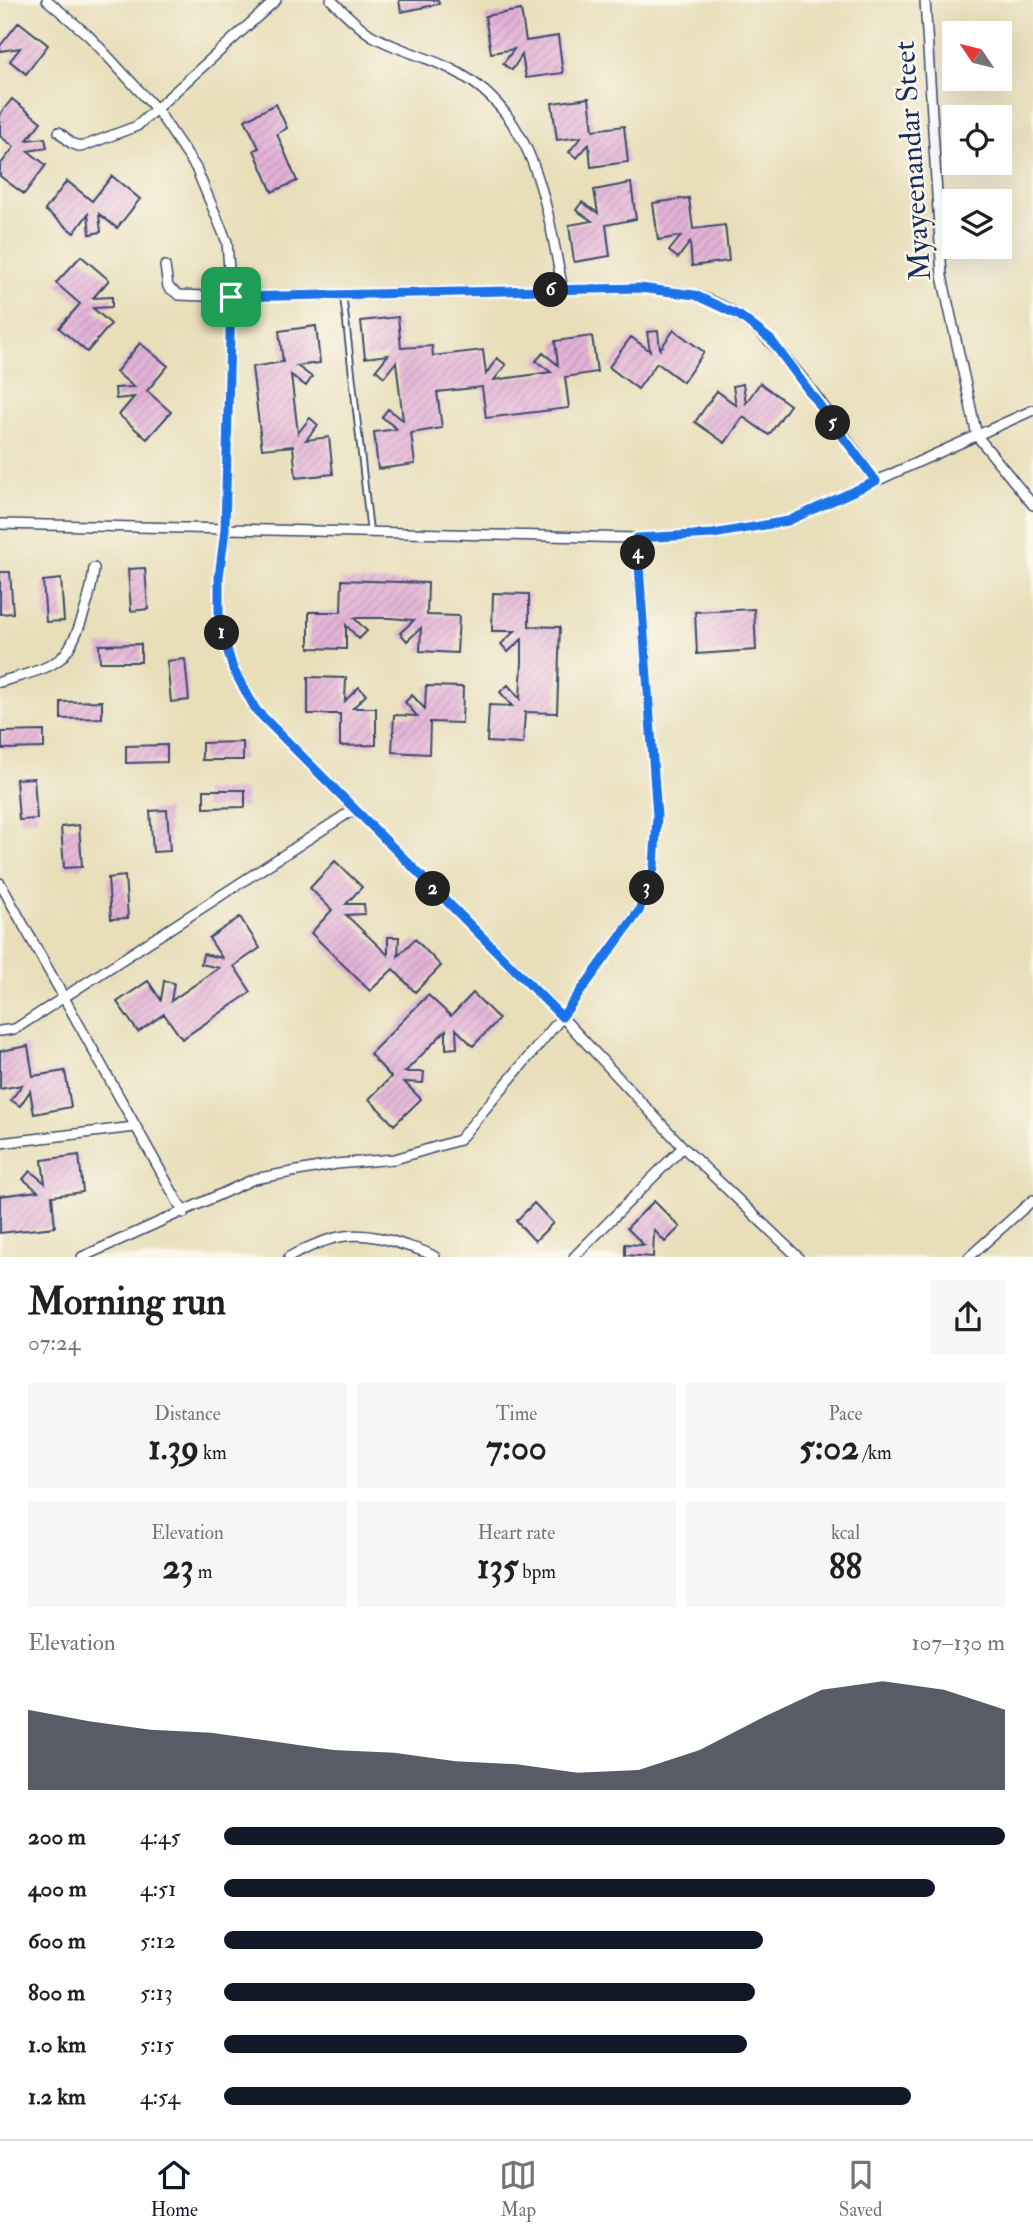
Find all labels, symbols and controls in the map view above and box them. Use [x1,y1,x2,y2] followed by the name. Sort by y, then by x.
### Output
[942,21,1012,91] north arrow
[942,21,1012,259] map controls
[886,39,939,282] street label: Myayeenandar Steet
[942,105,1012,175] button: locate
[942,189,1012,259] button: layers
[201,267,261,327] pin
[534,272,568,308] pin: 6
[546,277,555,301] text: 6
[212,278,250,316] icon: arrive
[816,406,850,440] pin: 5
[828,410,837,434] text: 5
[620,536,656,570] pin: 4
[632,540,643,564] text: 4
[204,616,240,650] pin: 1
[218,620,225,644] text: 1
[630,870,664,906] pin: 3
[416,872,450,906] pin: 2
[643,875,650,899] text: 3
[428,876,437,900] text: 2
[28,1278,226,1326] text: Morning run
[931,1280,1005,1354] button: share
[28,1328,80,1357] text: 07:24
[154,1402,221,1426] text: Distance
[496,1402,537,1426] text: Time
[828,1402,863,1426] text: Pace
[148,1426,199,1470] text: 1.39
[486,1426,547,1470] text: 7:00
[799,1426,859,1470] text: 5:02
[199,1441,227,1465] text: km
[859,1441,892,1465] text: /km
[151,1521,224,1545] text: Elevation
[478,1521,555,1545] text: Heart rate
[831,1521,860,1545] text: kcal
[163,1545,194,1589] text: 23
[477,1545,518,1589] text: 135
[829,1545,862,1589] text: 88
[194,1560,212,1584] text: m
[518,1560,556,1584] text: bpm
[28,1628,116,1657] text: Elevation
[911,1628,1005,1657] text: 107–130 m
[28,1822,86,1851] text: 200 m
[140,1822,181,1851] text: 4:45
[28,1874,87,1903] text: 400 m
[140,1874,176,1903] text: 4:51
[28,1926,86,1955] text: 600 m
[140,1926,176,1955] text: 5:12
[28,1978,85,2007] text: 800 m
[140,1978,173,2007] text: 5:13
[28,2030,86,2059] text: 1.0 km
[140,2030,174,2059] text: 5:15
[28,2082,86,2111] text: 1.2 km
[140,2082,180,2111] text: 4:54
[151,2156,198,2222] tab: Home
[499,2156,537,2222] tab: Map
[839,2156,882,2222] tab: Saved

